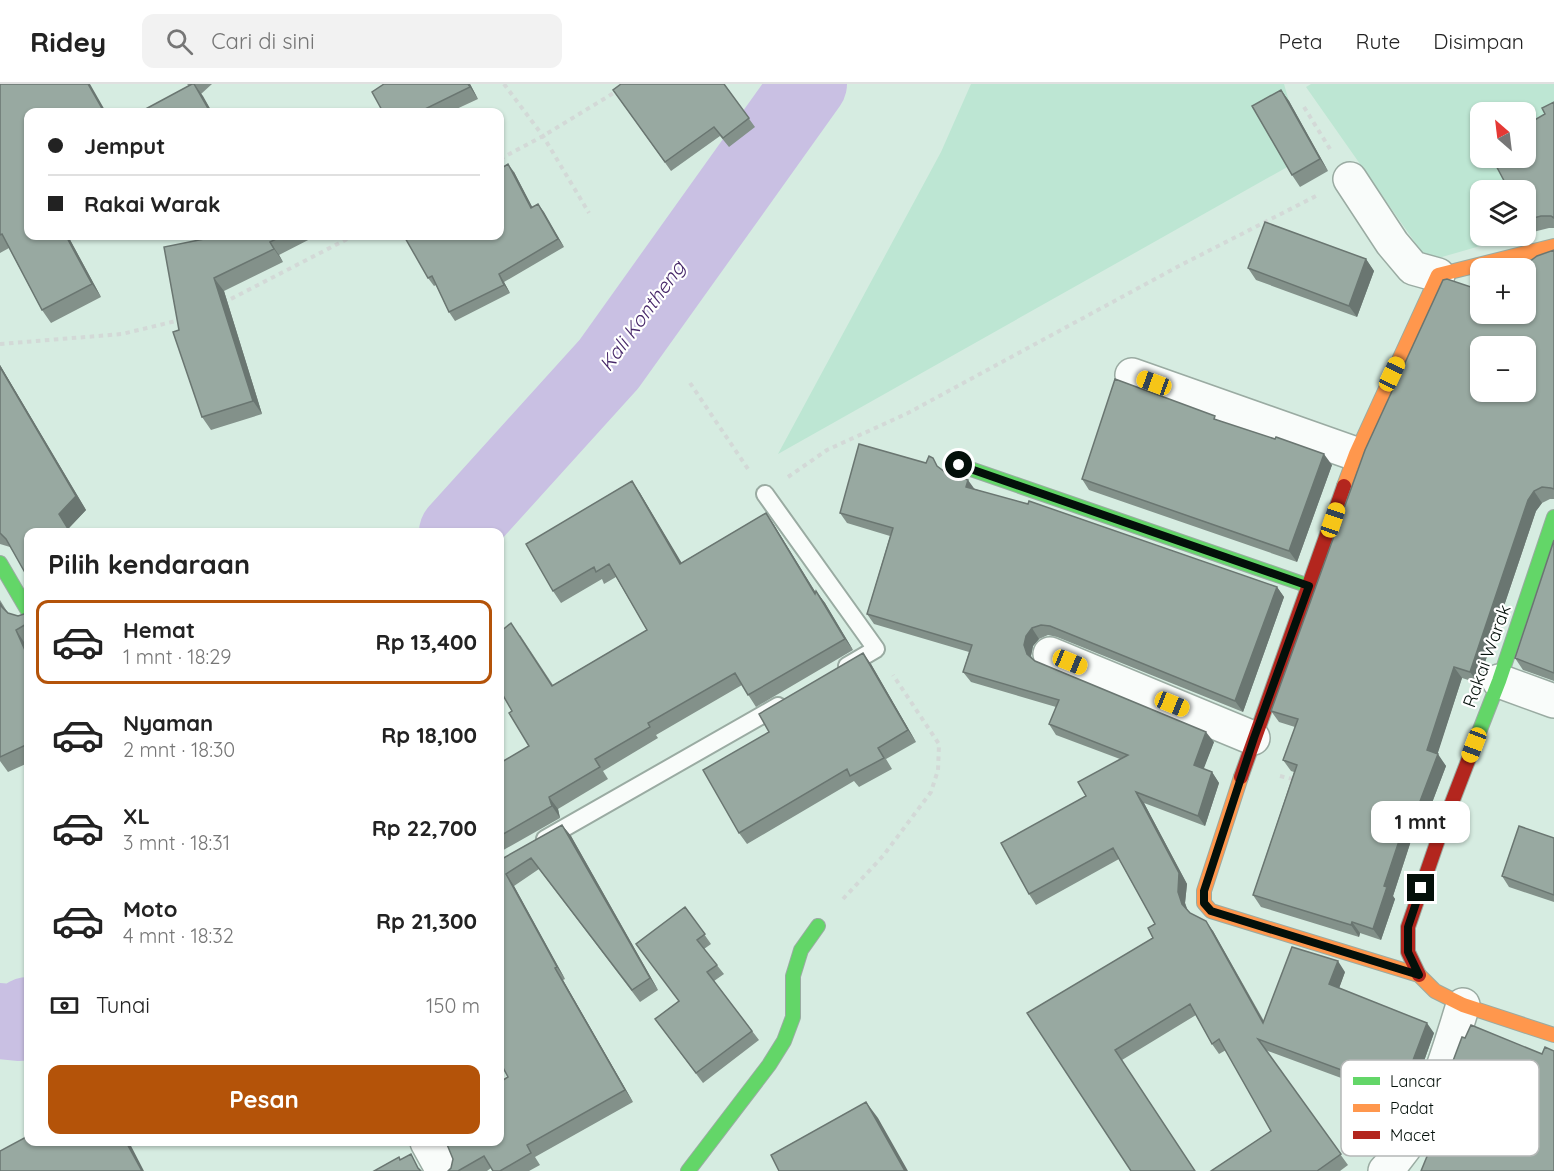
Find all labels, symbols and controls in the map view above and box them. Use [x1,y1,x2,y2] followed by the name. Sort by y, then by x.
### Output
[142,14,562,68] search box
[30,24,106,59] text: Ridey
[163,25,196,58] icon: search
[211,27,315,55] text: Cari di sini
[1279,28,1323,54] text: Peta
[1356,28,1400,54] text: Rute
[1433,28,1524,54] text: Disimpan
[1470,102,1536,168] north arrow
[1470,102,1536,402] map controls
[84,132,165,160] text: Jemput
[1470,180,1536,246] button: layers
[84,190,221,218] text: Rakai Warak
[593,254,691,376] water label: Kali Kontheng
[1470,258,1536,324] button: +
[1470,336,1536,402] button: −
[1376,354,1408,394] car
[1134,368,1174,398] car
[945,451,972,478] route start
[1319,500,1347,540] car
[48,547,250,581] text: Pilih kendaraan
[1457,601,1516,710] street label: Rakai Warak
[51,615,105,669] icon: car
[123,616,195,644] text: Hemat
[376,628,477,656] text: Rp 13,400
[123,644,231,669] text: 1 mnt · 18:29
[1050,647,1090,677] car
[1152,689,1192,719] car
[51,708,105,762] icon: car
[123,709,213,737] text: Nyaman
[381,721,477,749] text: Rp 18,100
[1459,725,1489,765] car
[123,737,235,762] text: 2 mnt · 18:30
[51,801,105,855] icon: car
[1372,801,1470,843] callout: 1 mnt
[123,802,150,830] text: XL
[1395,809,1446,834] text: 1 mnt
[372,814,477,842] text: Rp 22,700
[123,830,230,855] text: 3 mnt · 18:31
[1407,874,1434,901] route end
[51,894,105,948] icon: car
[123,895,177,923] text: Moto
[376,907,477,935] text: Rp 21,300
[123,923,234,948] text: 4 mnt · 18:32
[48,989,81,1022] icon: cash
[96,991,150,1019] text: Tunai
[426,993,480,1018] text: 150 m
[1341,1060,1539,1156] legend
[48,1065,480,1134] button: Pesan
[1390,1071,1442,1091] text: Lancar
[1390,1098,1434,1118] text: Padat
[1390,1125,1436,1145] text: Macet

